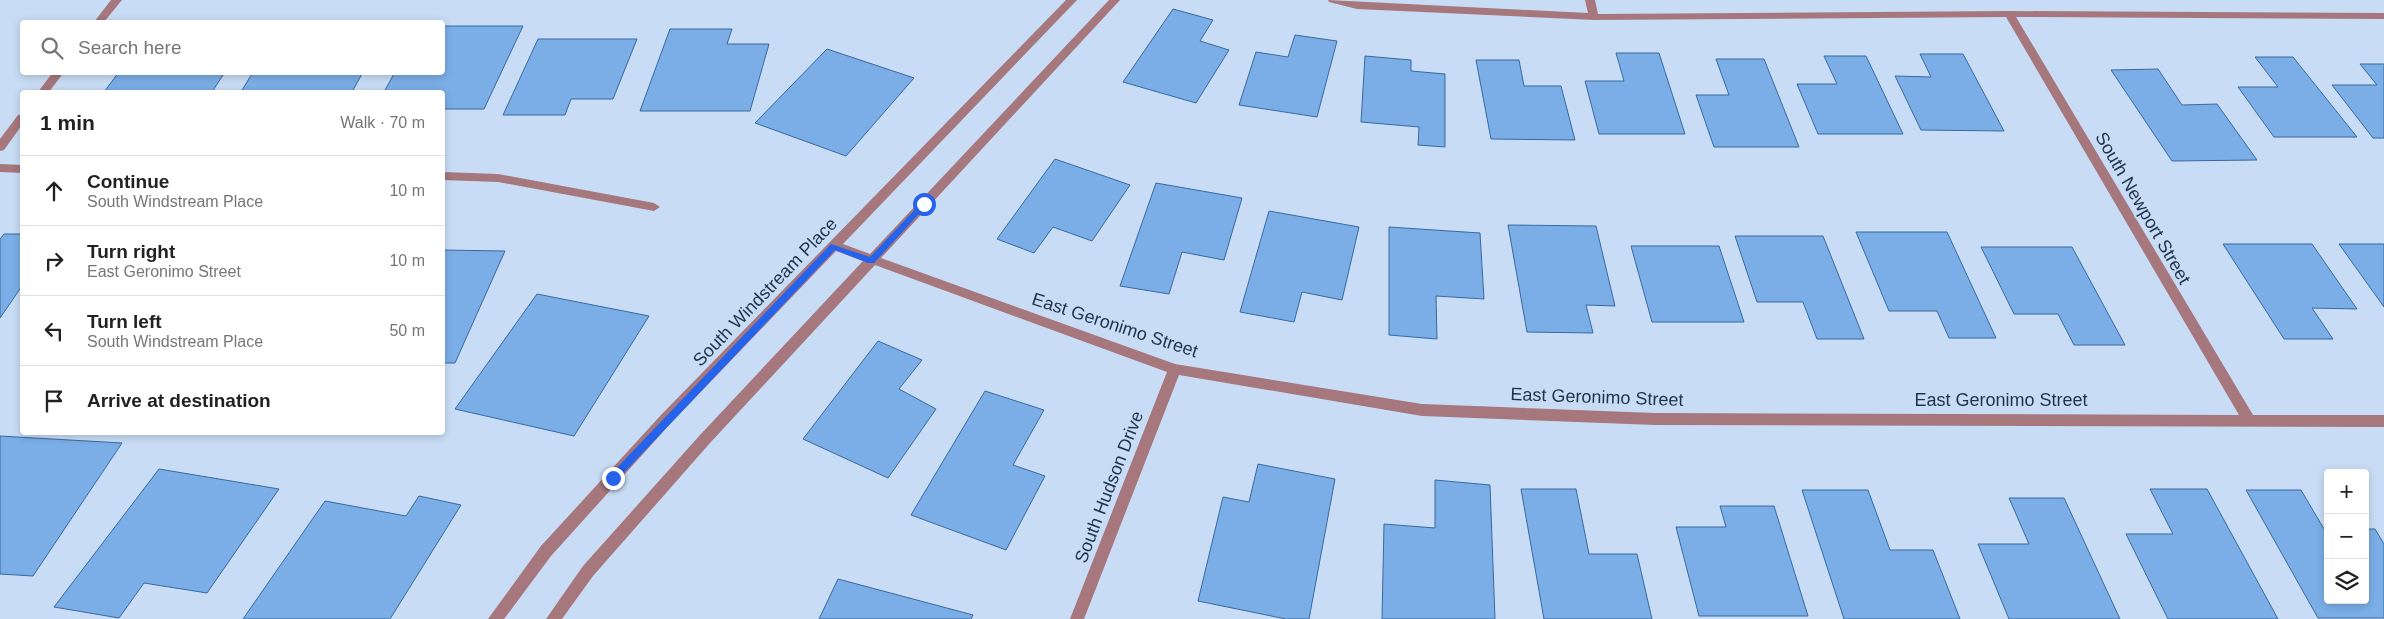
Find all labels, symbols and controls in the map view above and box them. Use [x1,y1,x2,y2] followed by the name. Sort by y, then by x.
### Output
[20,20,445,75] search box
[38,34,66,62] icon: search
[78,37,182,58] text: Search here
[40,111,95,134] text: 1 min
[340,114,425,131] text: Walk · 70 m
[2091,128,2195,288] street label: South Newport Street
[87,171,169,192] text: Continue
[40,177,68,205] icon: ahead
[389,182,425,199] text: 10 m
[87,193,263,210] text: South Windstream Place
[913,193,936,216] route start
[689,214,841,370] street label: South Windstream Place
[87,241,175,262] text: Turn right
[40,247,68,275] icon: right
[389,252,425,269] text: 10 m
[87,263,241,280] text: East Geronimo Street
[1030,289,1200,361] street label: East Geronimo Street
[87,311,162,332] text: Turn left
[40,317,68,345] icon: left
[389,322,425,339] text: 50 m
[87,333,263,350] text: South Windstream Place
[1510,384,1684,410] street label: East Geronimo Street
[40,387,68,415] icon: arrive
[87,390,271,411] text: Arrive at destination
[1914,390,2088,410] street label: East Geronimo Street
[1071,408,1147,566] street label: South Hudson Drive
[602,467,625,490] route end
[2324,469,2369,604] map controls
[2324,469,2369,514] button: +
[2324,514,2369,559] button: −
[2324,559,2369,604] button: layers

